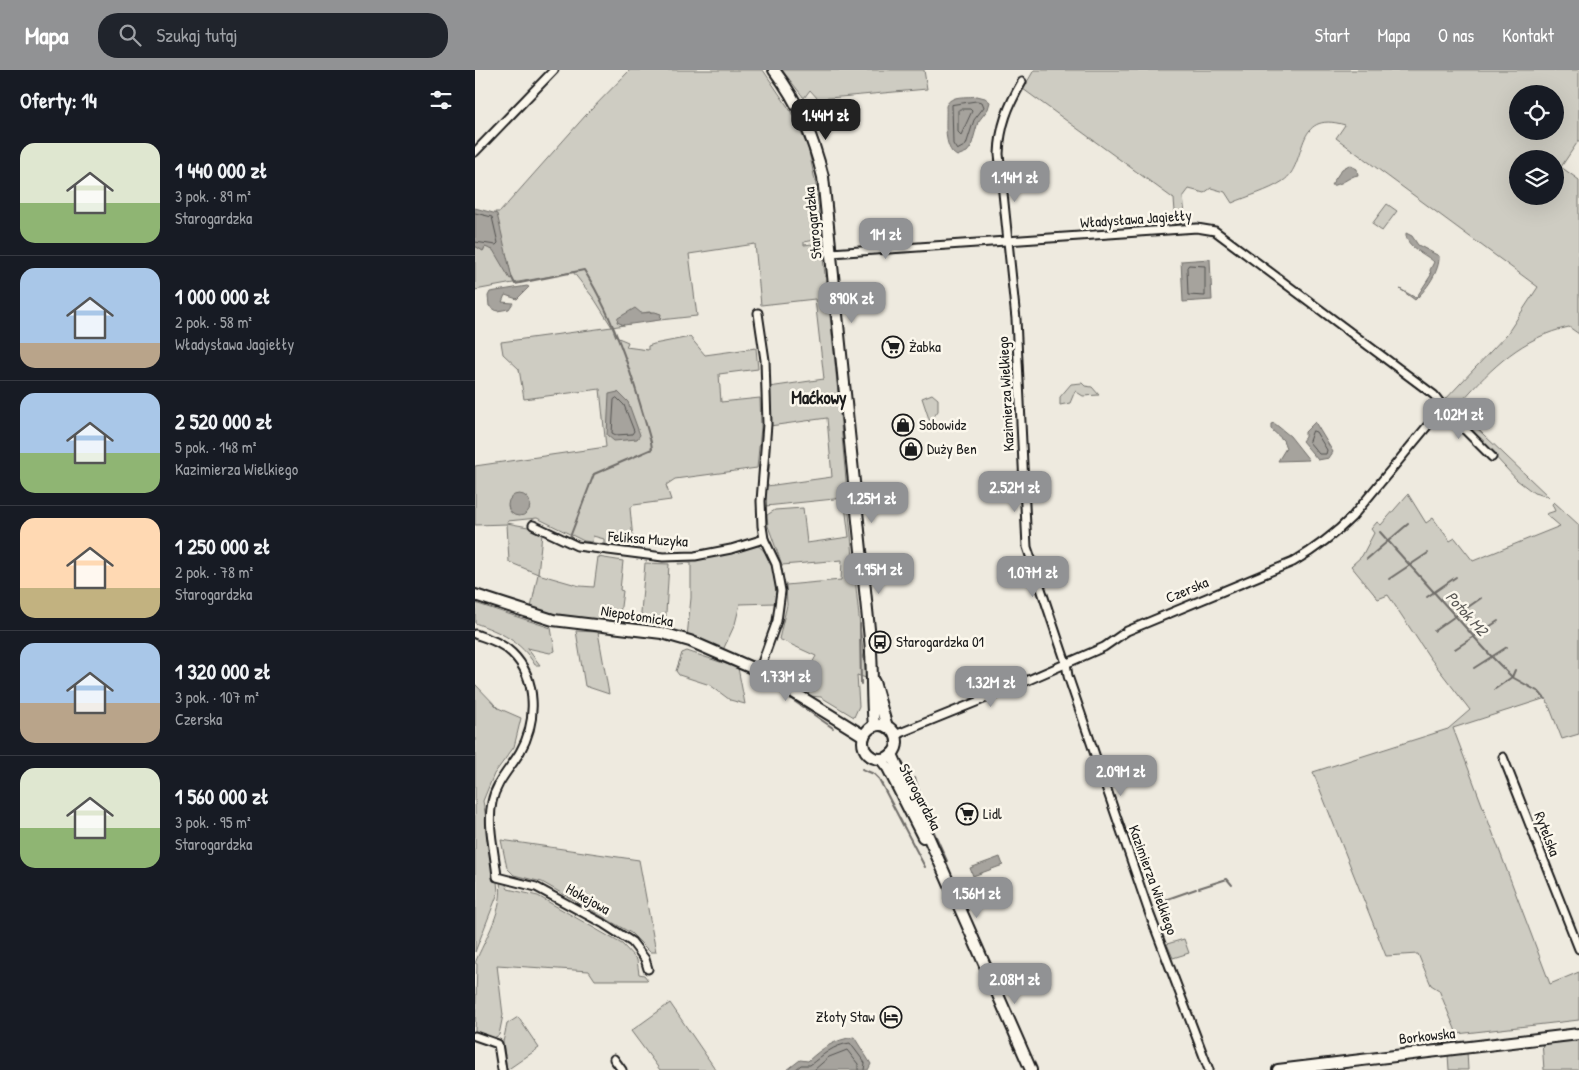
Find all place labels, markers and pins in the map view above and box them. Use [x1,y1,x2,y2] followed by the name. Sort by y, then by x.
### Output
[774,98,878,141] pin: 1.44M zł
[963,160,1067,203] pin: 1.14M zł
[851,218,921,260] pin: 1M zł
[806,282,898,324] pin: 890K zł
[881,335,905,359] supermarket icon: Żabka
[909,336,941,357] place label: Żabka
[1407,398,1511,440] pin: 1.02M zł
[891,413,915,437] shop icon: Sobowidz
[919,414,967,435] place label: Sobowidz
[899,437,923,461] shop icon: Duży Ben
[927,438,977,459] place label: Duży Ben
[963,470,1067,513] pin: 2.52M zł
[820,482,924,524] pin: 1.25M zł
[827,552,931,595] pin: 1.95M zł
[981,556,1085,598] pin: 1.07M zł
[868,630,892,654] bus stop icon: Starogardzka 01
[896,631,984,652] place label: Starogardzka 01
[734,660,838,702] pin: 1.73M zł
[939,666,1043,708] pin: 1.32M zł
[1069,754,1173,797] pin: 2.09M zł
[955,802,979,826] supermarket icon: Lidl
[983,803,1002,824] place label: Lidl
[925,876,1029,919] pin: 1.56M zł
[963,962,1067,1005] pin: 2.08M zł
[879,1005,903,1029] hotel icon: Złoty Staw
[816,1006,875,1027] place label: Złoty Staw

